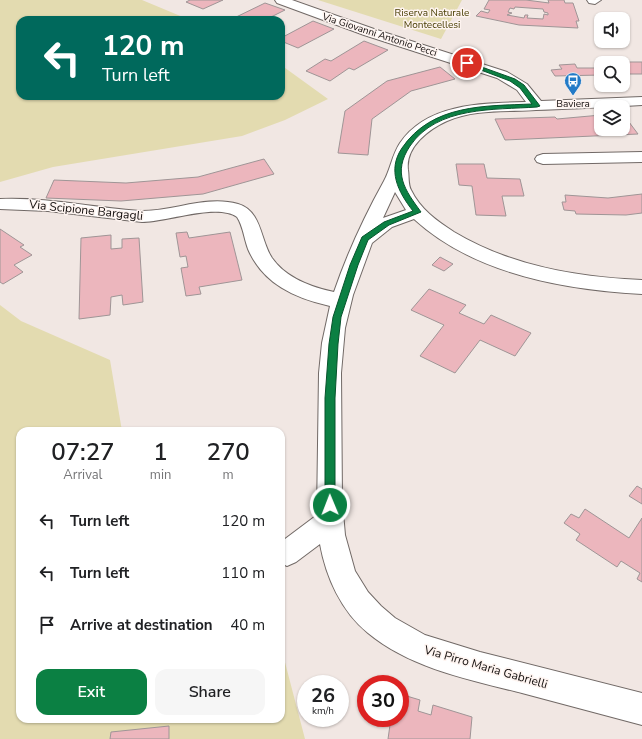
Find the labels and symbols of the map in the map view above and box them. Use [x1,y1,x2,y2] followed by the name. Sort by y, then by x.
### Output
[395,6,469,32] park label: Riserva Naturale Montecellesi
[320,9,439,60] street label: Via Giovanni Antonio Pecci
[450,46,484,80] pin
[563,71,583,96] bus stop icon: Baviera
[556,97,590,111] place label: Baviera
[27,196,144,224] street label: Via Scipione Bargagli
[309,484,351,526] position arrow
[421,641,550,692] street label: Via Pirro Maria Gabrielli
[357,675,409,727] speed limit sign: 30

